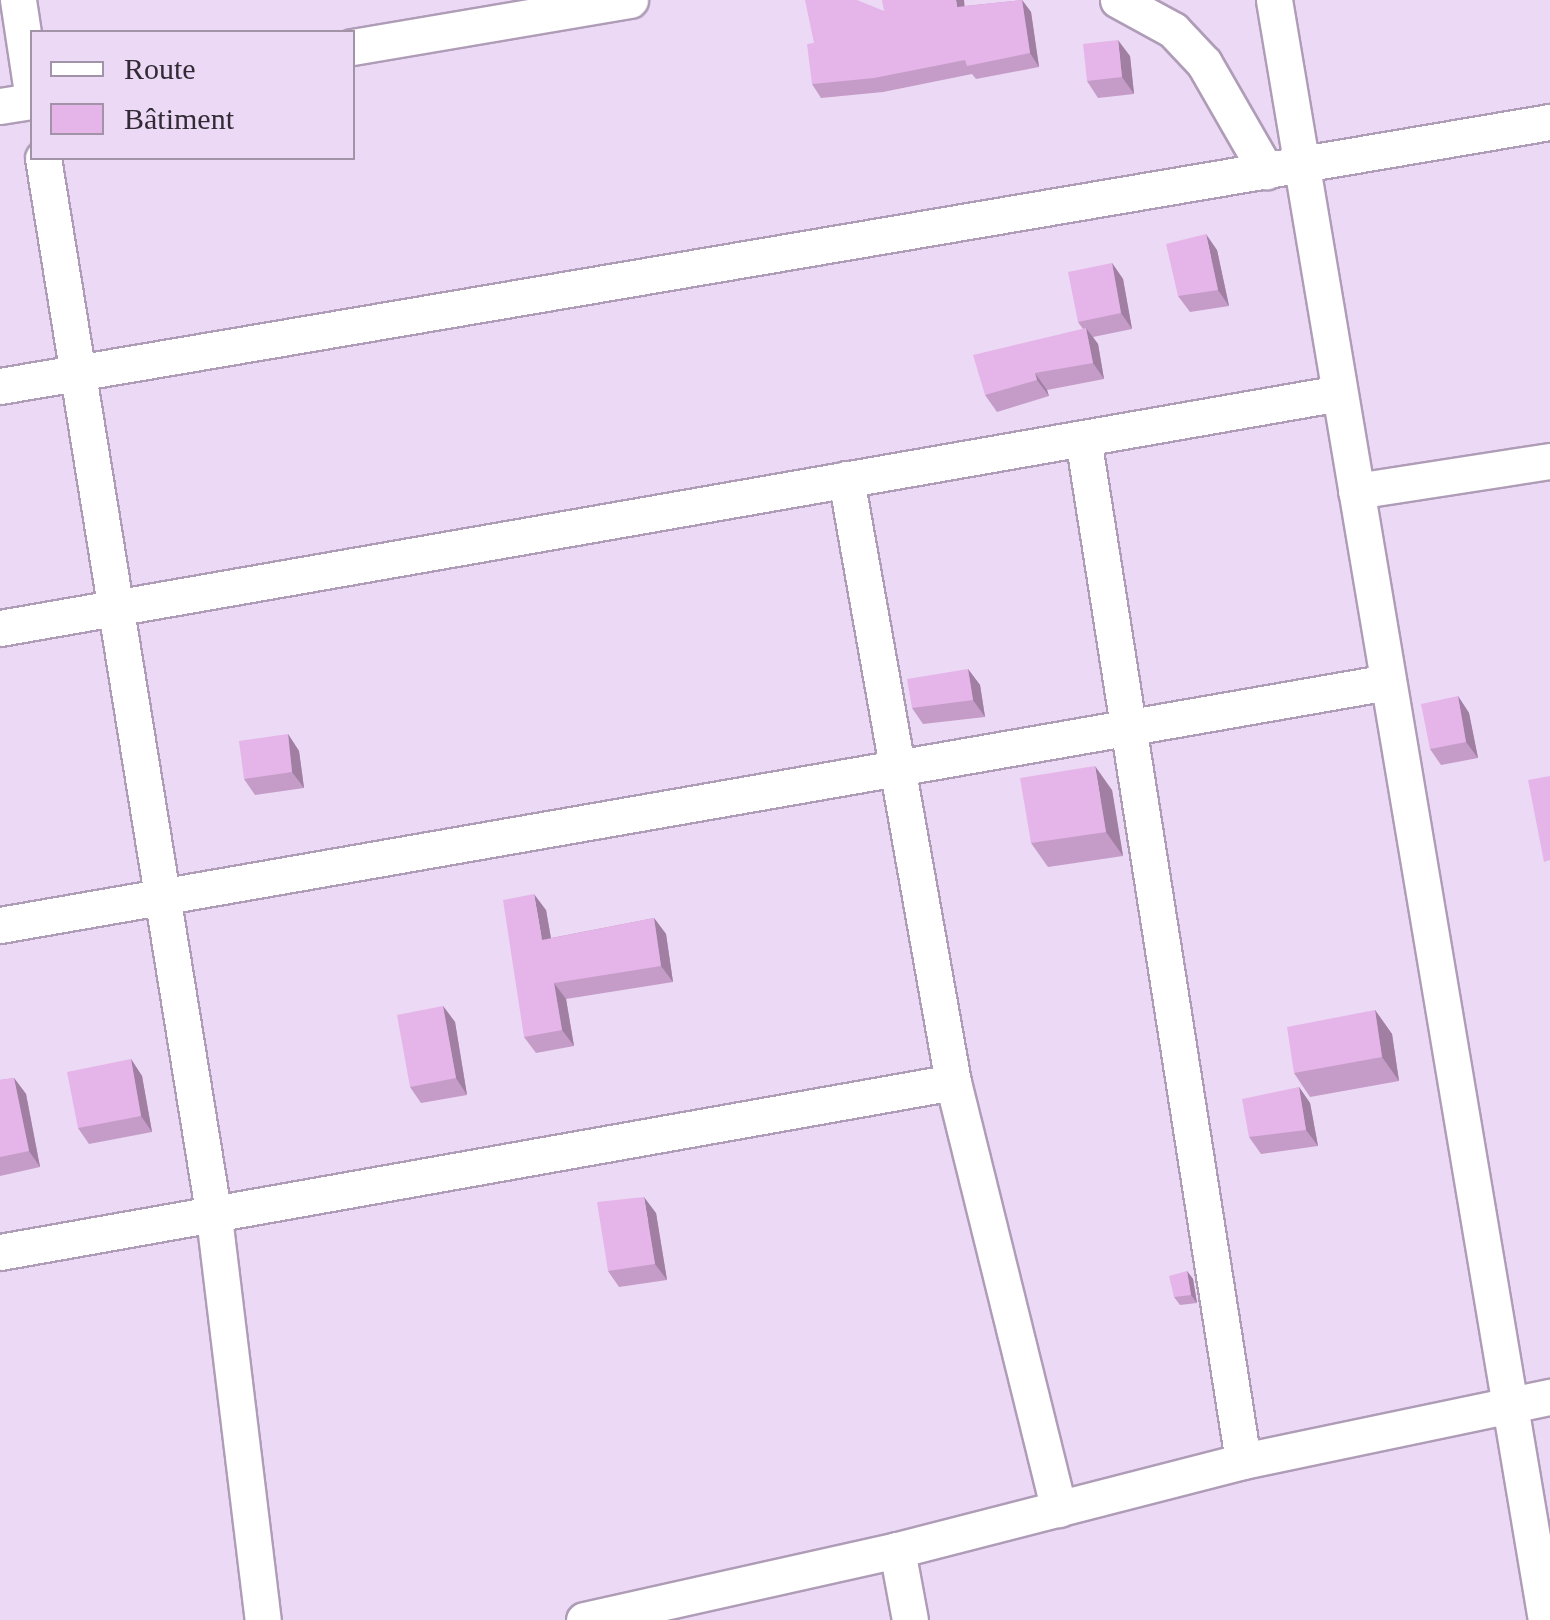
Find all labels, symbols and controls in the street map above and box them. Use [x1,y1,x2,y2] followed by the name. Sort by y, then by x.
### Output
[30,30,355,160] legend
[124,52,196,85] text: Route
[124,102,234,135] text: Bâtiment

